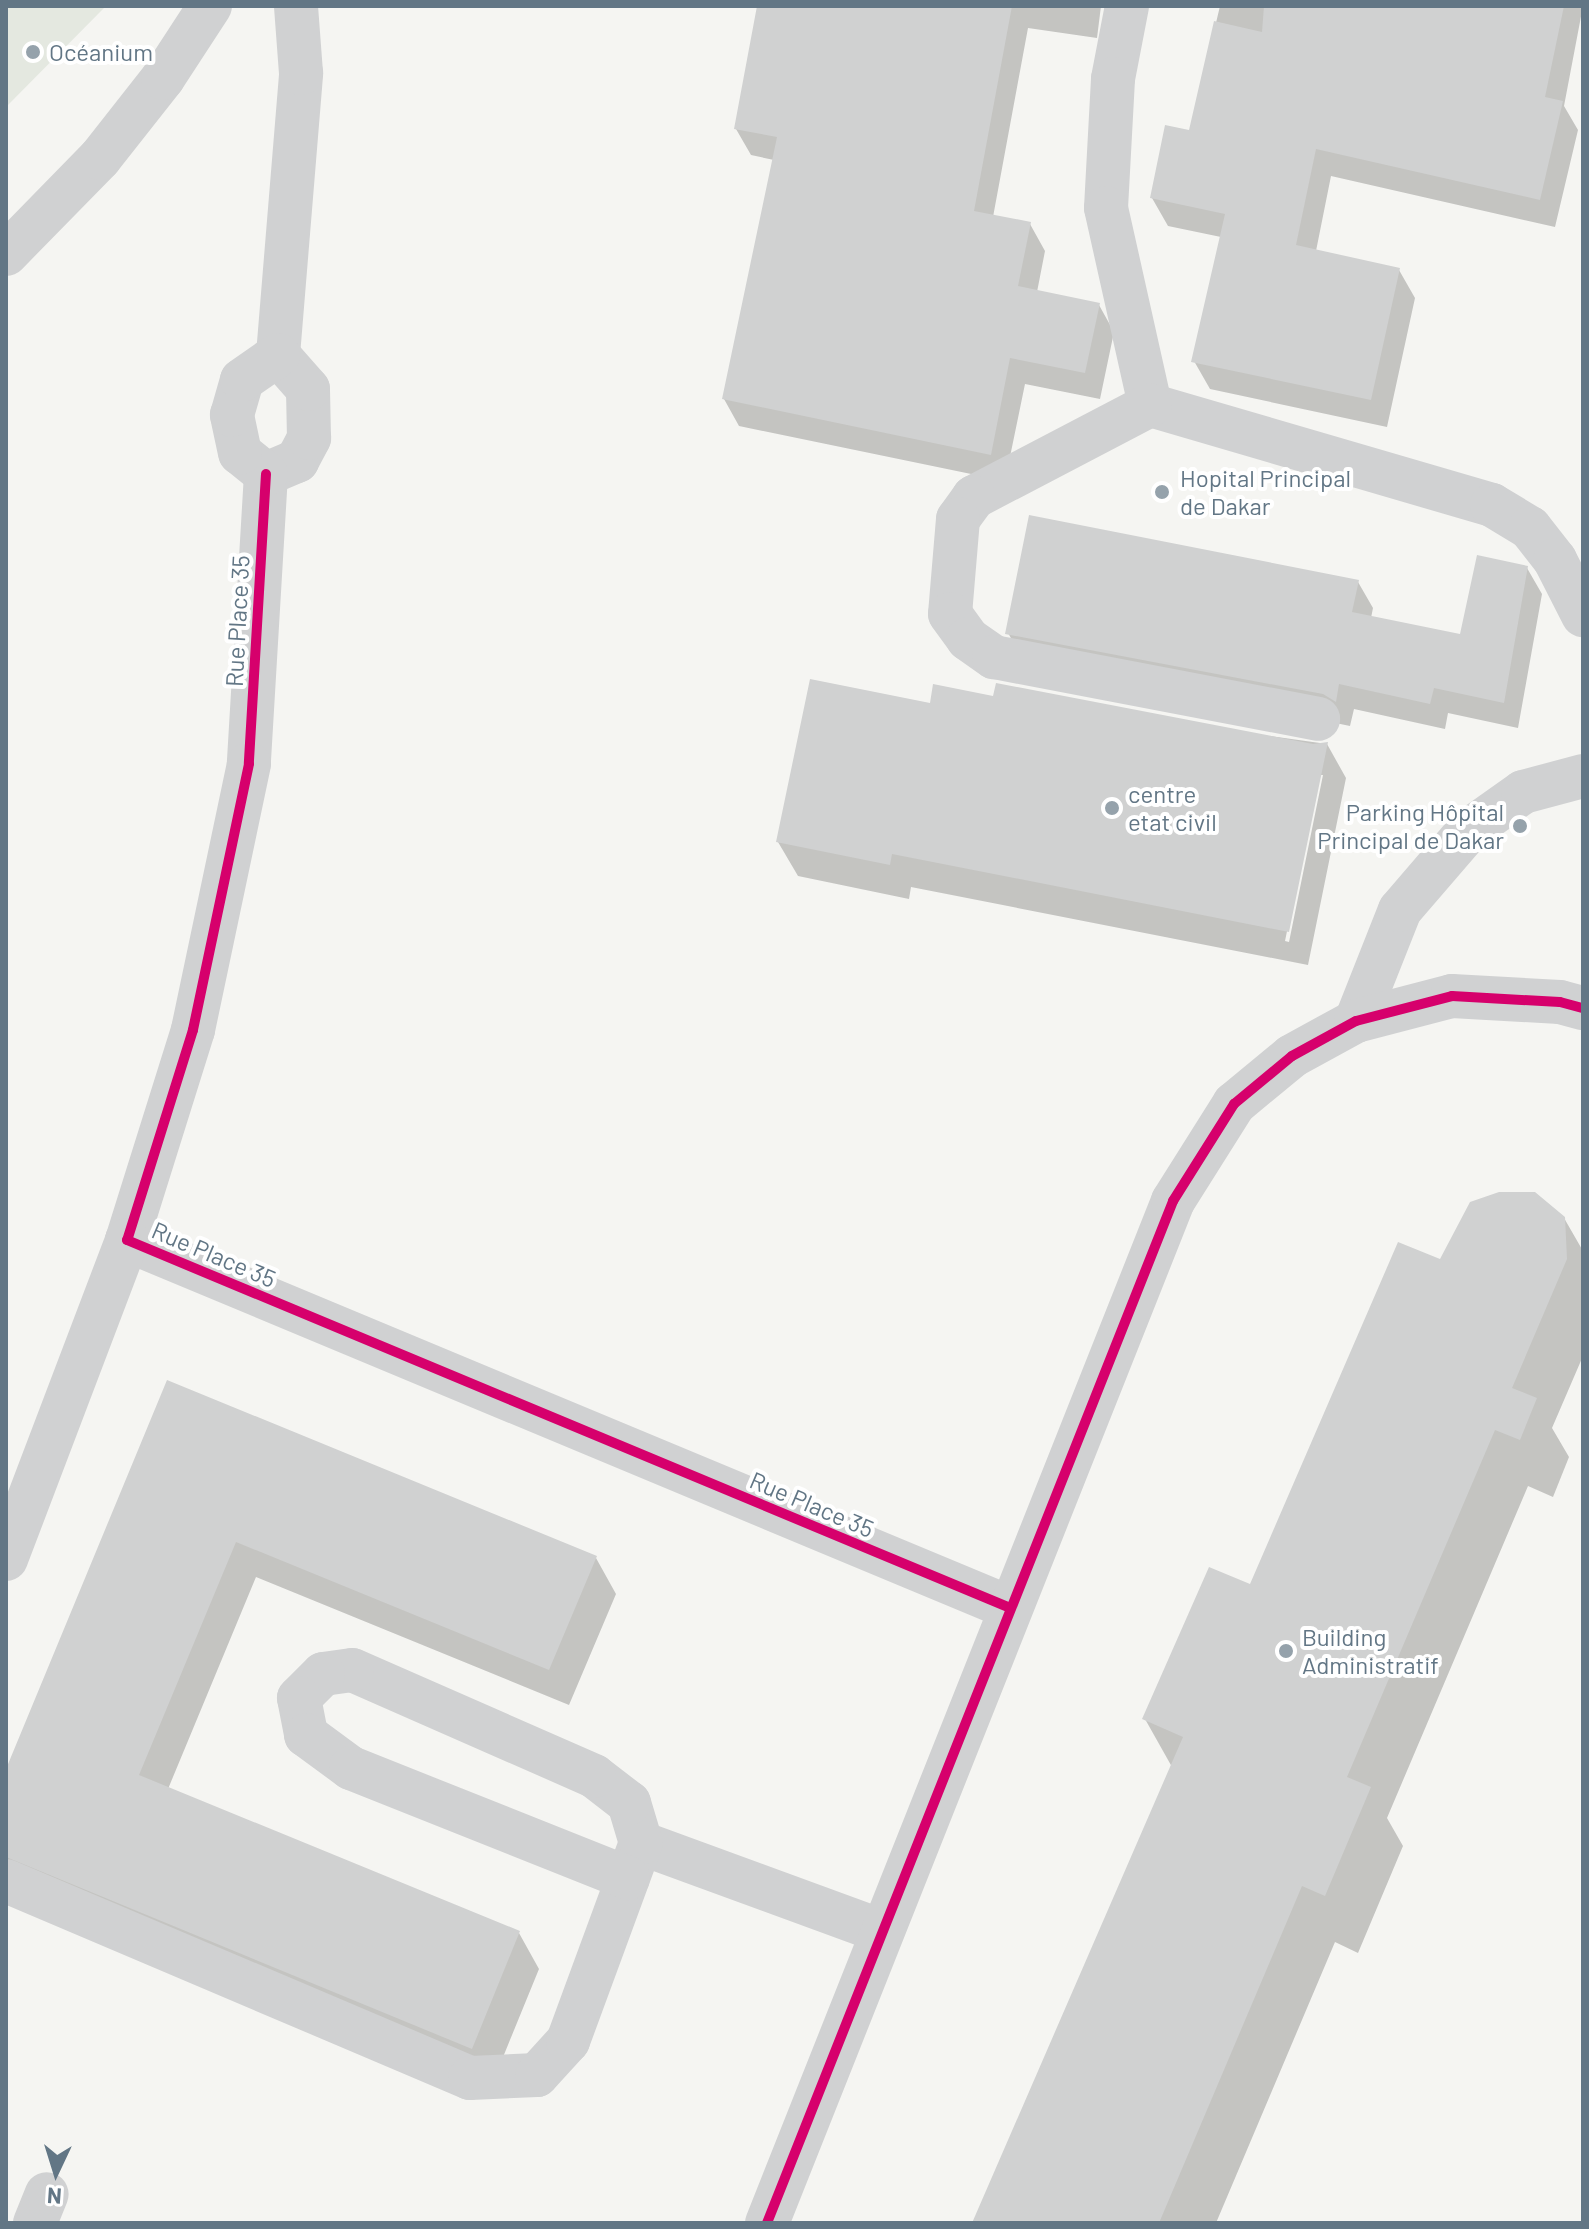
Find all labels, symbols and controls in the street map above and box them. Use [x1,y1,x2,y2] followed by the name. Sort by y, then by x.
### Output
[49,38,153,66] place label: Océanium
[24,43,42,61] marker: Océanium
[1180,464,1351,520] place label: Hopital Principal de Dakar
[1151,481,1173,503] marker: Hopital Principal de Dakar
[219,554,255,688] street label: Rue Place 35
[1128,780,1217,836] place label: centre etat civil
[1317,798,1504,854] place label: Parking Hôpital Principal de Dakar
[1103,799,1121,817] marker: centre etat civil
[1511,817,1529,835] marker: Parking Hôpital Principal de Dakar
[148,1215,280,1293] street label: Rue Place 35
[746,1465,878,1543] street label: Rue Place 35
[1302,1623,1439,1679] place label: Building Administratif
[1277,1642,1295,1660] marker: Building Administratif
[16,2133,96,2213] north arrow
[46,2183,63,2210] text: N

